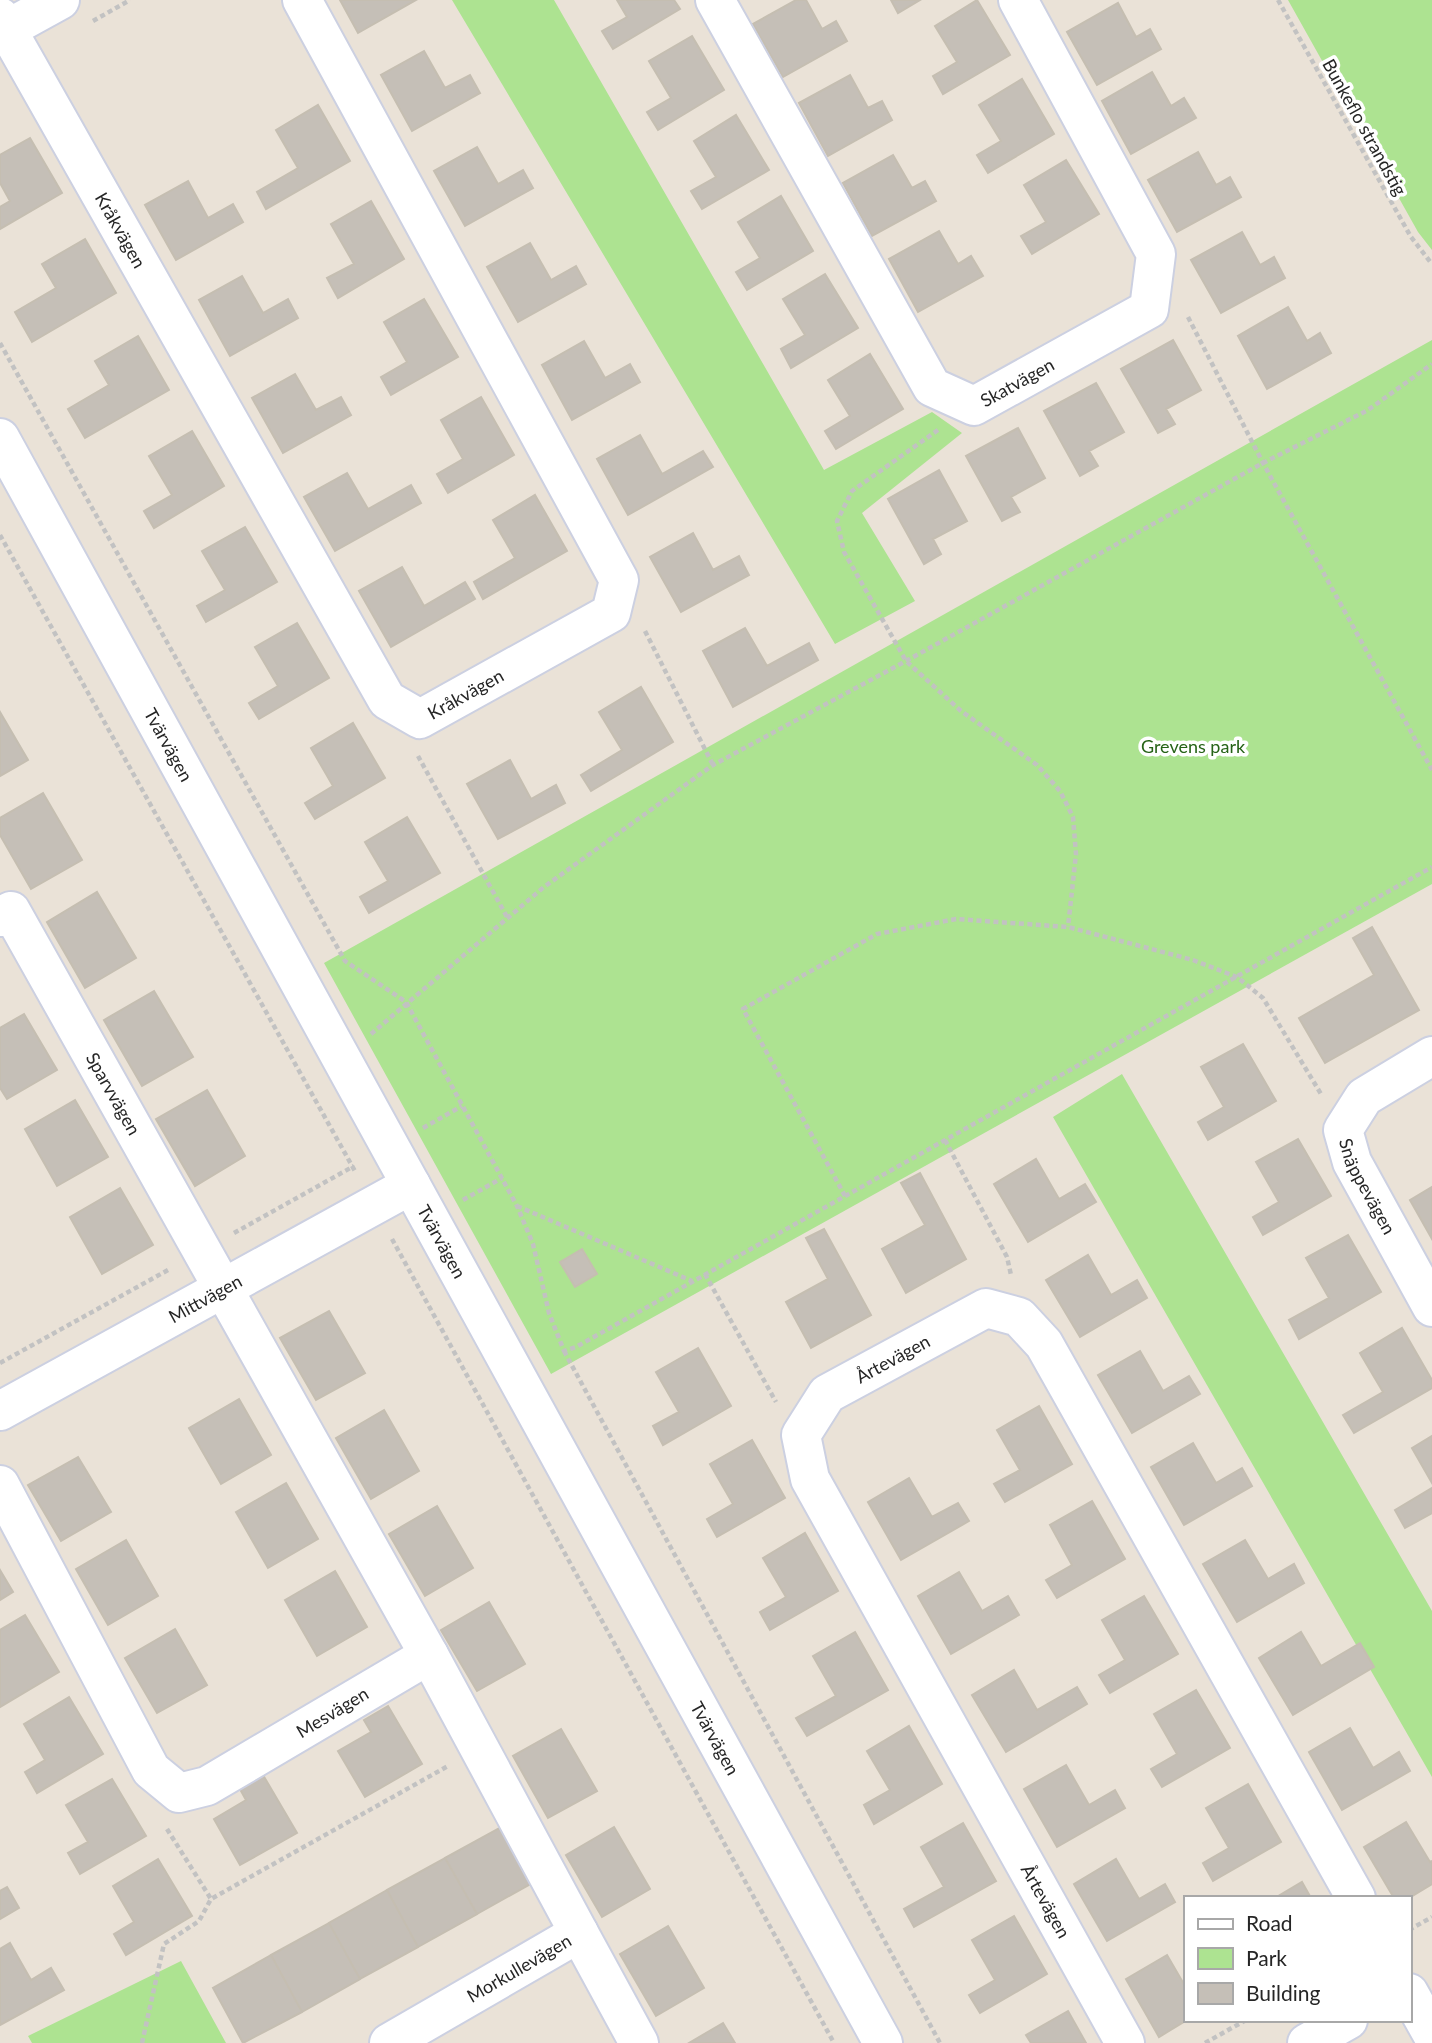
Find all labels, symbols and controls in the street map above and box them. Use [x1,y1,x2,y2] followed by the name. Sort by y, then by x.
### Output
[1318,55,1412,199] street label: Bunkeflo strandstig
[91,189,151,272] street label: Kråkvägen
[976,353,1058,411] street label: Skatvägen
[424,664,507,724] street label: Kråkvägen
[140,704,198,785] street label: Tvärvägen
[1141,735,1246,757] park label: Grevens park
[82,1048,146,1139] street label: Sparvvägen
[1335,1136,1401,1238] street label: Snäppevägen
[413,1201,471,1282] street label: Tvärvägen
[165,1269,245,1327] street label: Mittvägen
[852,1330,934,1388] street label: Årtevägen
[292,1682,372,1742] street label: Mesvägen
[686,1698,744,1779] street label: Tvärvägen
[1017,1860,1075,1942] street label: Årtevägen
[1184,1896,1411,2022] legend
[1246,1910,1293,1935] text: Road
[463,1929,575,2007] street label: Morkullevägen
[1246,1945,1287,1970] text: Park
[1246,1980,1321,2005] text: Building

